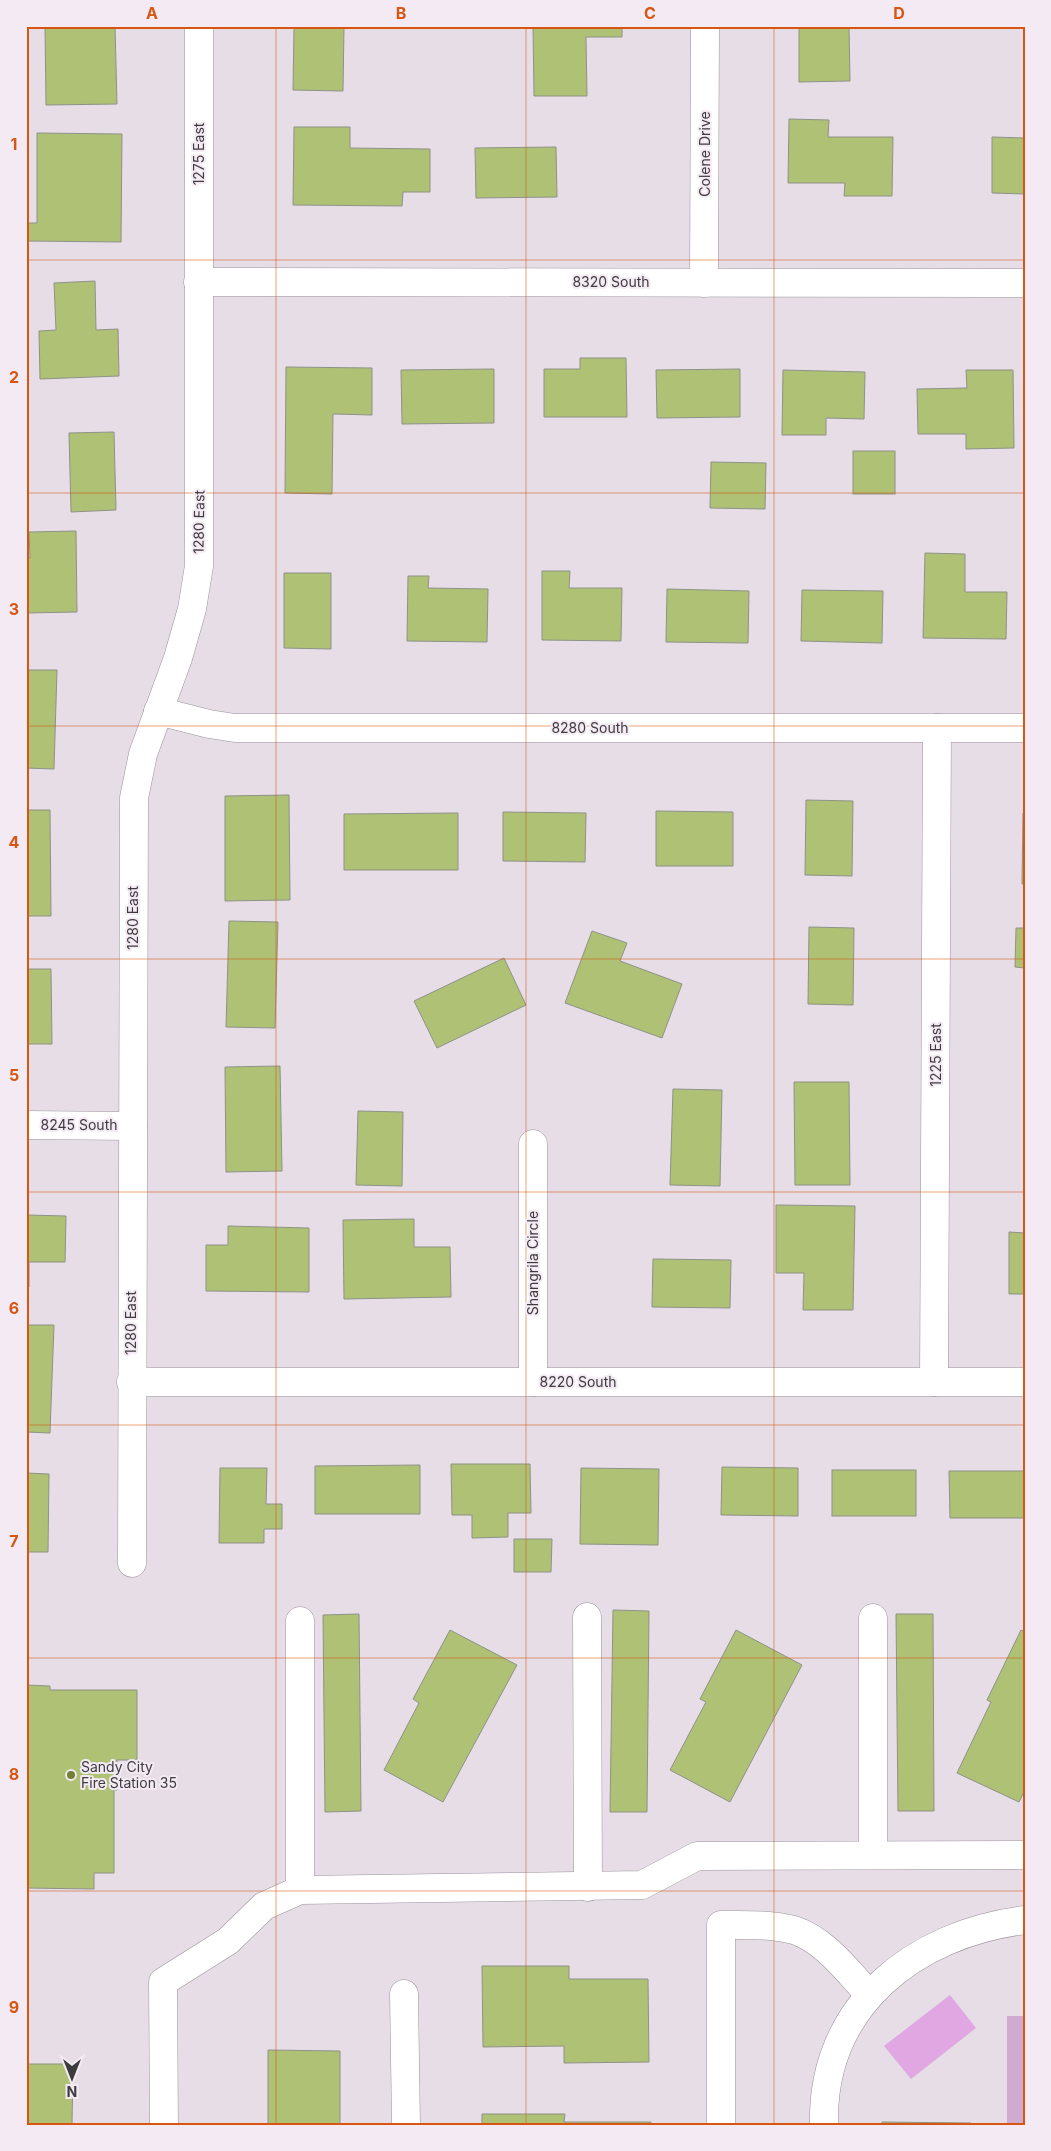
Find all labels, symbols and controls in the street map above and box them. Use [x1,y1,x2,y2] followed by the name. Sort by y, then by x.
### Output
[146,3,158,23] text: A
[396,3,406,23] text: B
[644,3,656,23] text: C
[893,3,905,23] text: D
[696,111,713,197] street label: Colene Drive
[190,122,207,185] street label: 1275 East
[11,134,17,154] text: 1
[572,273,650,290] street label: 8320 South
[9,367,19,387] text: 2
[189,489,208,554] street label: 1280 East
[9,599,19,619] text: 3
[551,719,629,736] street label: 8280 South
[9,832,20,852] text: 4
[124,886,141,950] street label: 1280 East
[927,1023,944,1087] street label: 1225 East
[9,1065,19,1085] text: 5
[41,1116,118,1133] street label: 8245 South
[524,1211,541,1315] street label: Shangrila Circle
[122,1291,139,1355] street label: 1280 East
[9,1298,19,1318] text: 6
[539,1373,617,1390] street label: 8220 South
[9,1531,19,1551] text: 7
[81,1758,177,1791] place label: Sandy City Fire Station 35
[9,1764,19,1784] text: 8
[65,1769,77,1781] marker: Sandy City Fire Station 35
[9,1997,19,2017] text: 9
[48,2054,98,2104] north arrow
[67,2083,77,2100] text: N

